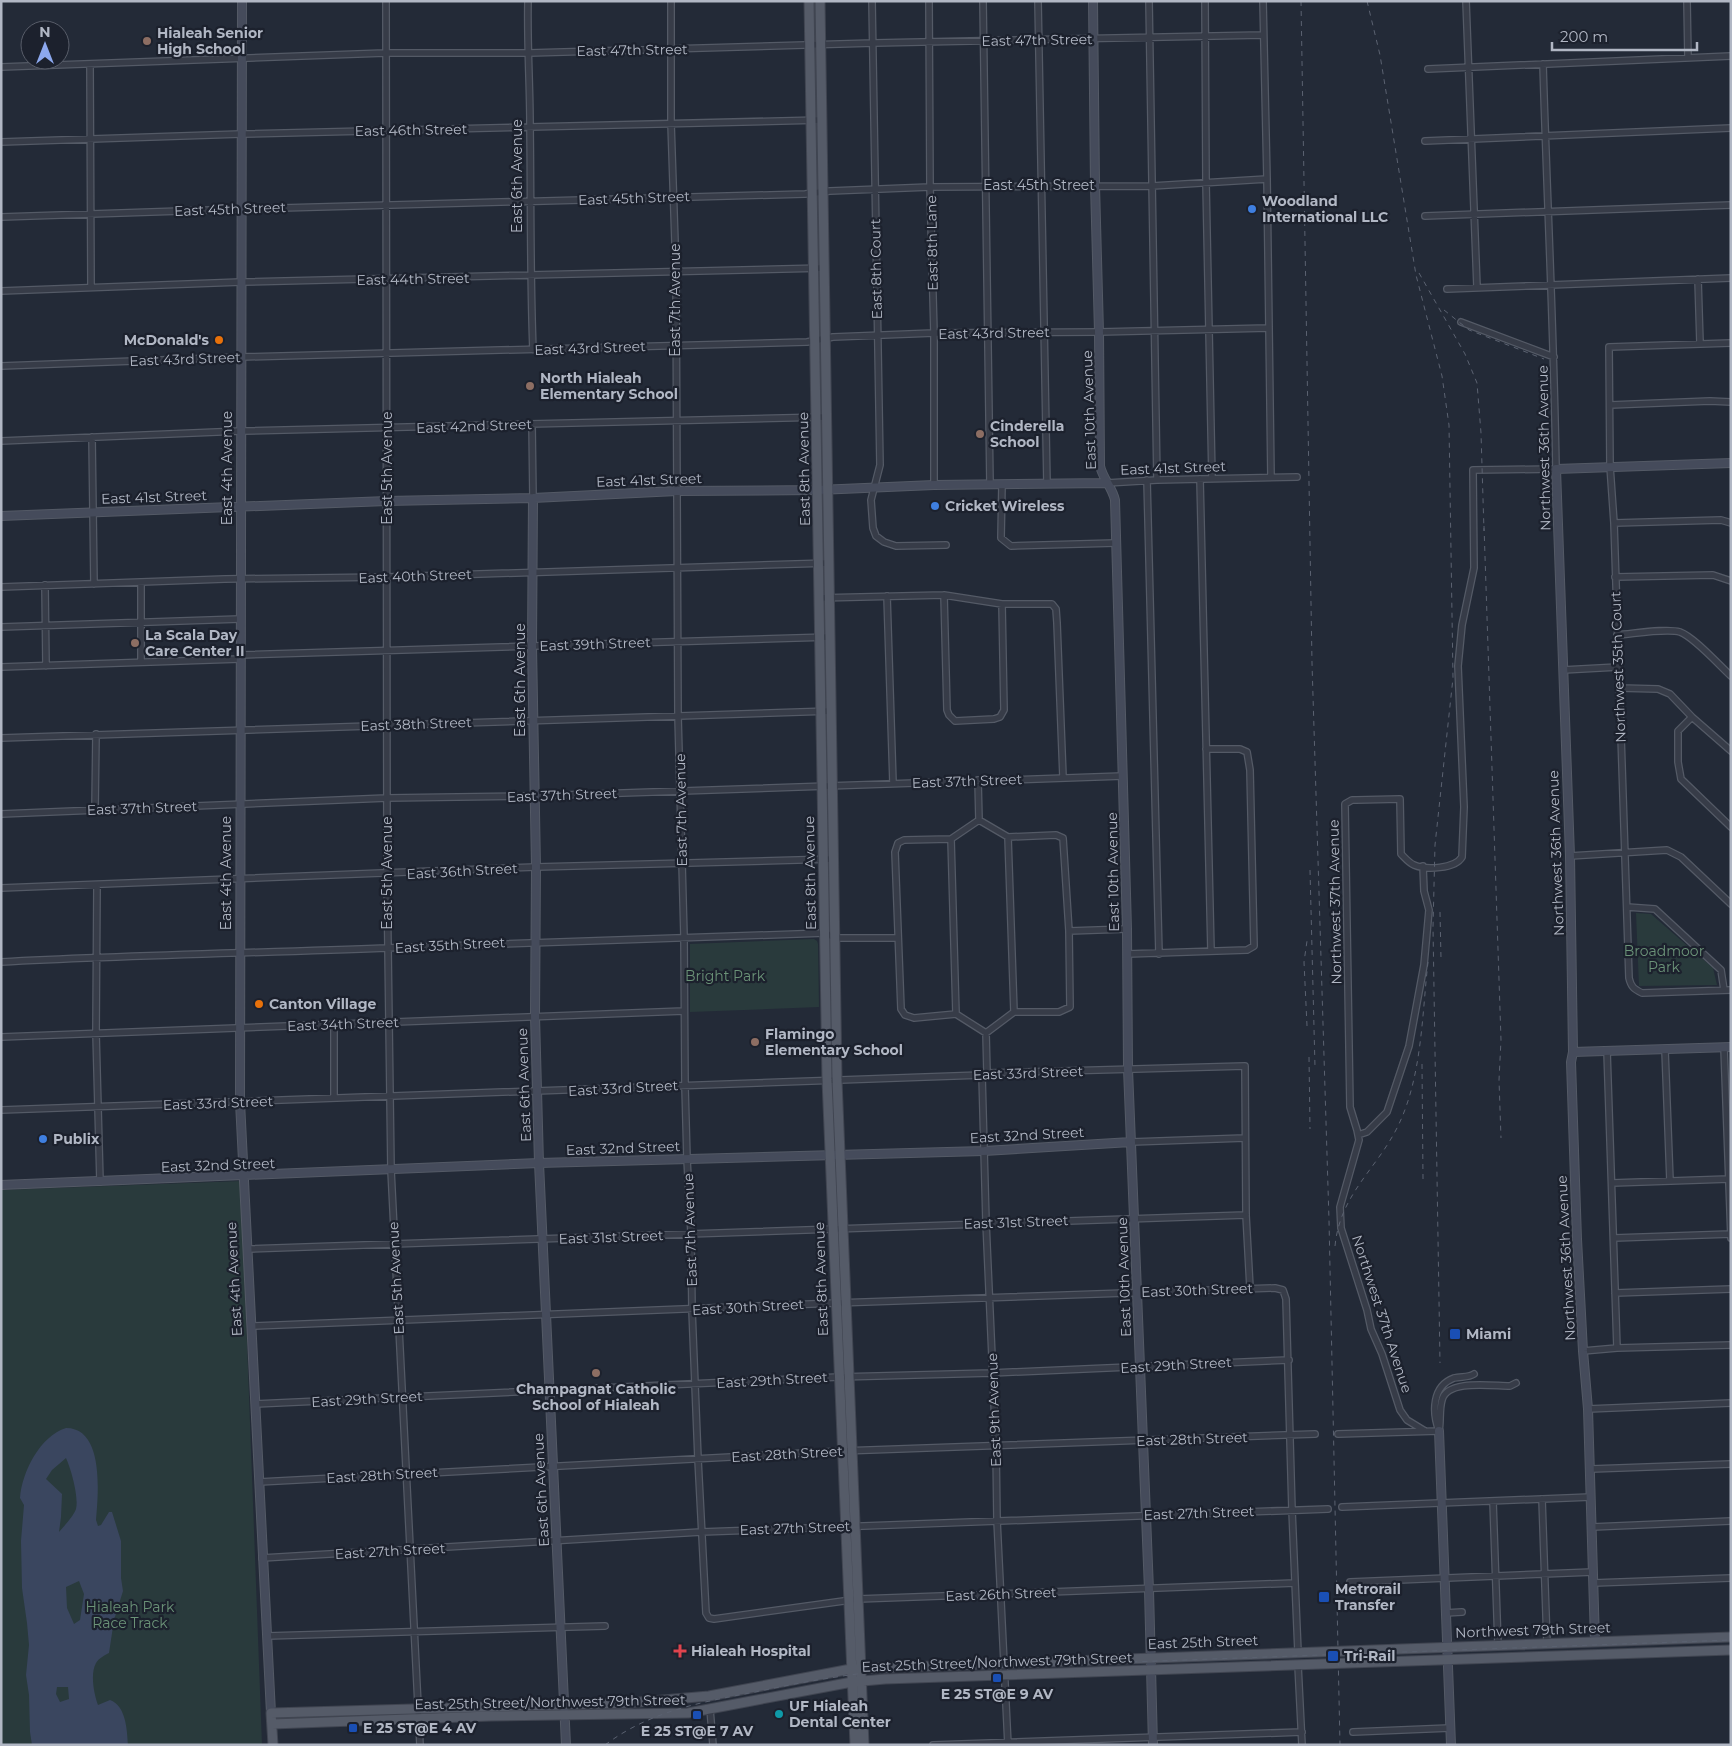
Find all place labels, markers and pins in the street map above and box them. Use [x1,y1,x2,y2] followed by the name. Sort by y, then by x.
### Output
[157,24,263,58] place label: Hialeah Senior High School
[141,35,153,47] marker: Hialeah Senior High School
[1262,192,1388,226] place label: Woodland International LLC
[1246,203,1258,215] marker: Woodland International LLC
[124,331,210,349] place label: McDonald's
[213,334,225,346] marker: McDonald's
[540,369,678,403] place label: North Hialeah Elementary School
[524,380,536,392] marker: North Hialeah Elementary School
[990,417,1064,451] place label: Cinderella School
[974,428,986,440] marker: Cinderella School
[945,497,1065,515] place label: Cricket Wireless
[929,500,941,512] marker: Cricket Wireless
[145,626,245,660] place label: La Scala Day Care Center II
[129,637,141,649] marker: La Scala Day Care Center II
[269,995,377,1013] place label: Canton Village
[253,998,265,1010] marker: Canton Village
[765,1025,903,1059] place label: Flamingo Elementary School
[749,1036,761,1048] marker: Flamingo Elementary School
[53,1130,100,1148] place label: Publix
[37,1133,49,1145] marker: Publix
[1466,1325,1511,1343] place label: Miami
[1448,1327,1462,1341] marker: Miami
[590,1367,602,1379] marker: Champagnat Catholic School of Hialeah
[516,1380,677,1414] place label: Champagnat Catholic School of Hialeah
[1335,1580,1401,1614] place label: Metrorail Transfer
[1317,1590,1331,1604] marker: Metrorail Transfer
[691,1642,811,1660] place label: Hialeah Hospital
[673,1644,687,1658] marker: Hialeah Hospital
[1344,1647,1395,1665] place label: Tri-Rail
[1326,1649,1340,1663] marker: Tri-Rail
[991,1672,1003,1684] marker: E 25 ST@E 9 AV
[941,1685,1054,1703] place label: E 25 ST@E 9 AV
[789,1697,891,1731] place label: UF Hialeah Dental Center
[773,1708,785,1720] marker: UF Hialeah Dental Center
[691,1709,703,1721] marker: E 25 ST@E 7 AV
[363,1719,477,1737] place label: E 25 ST@E 4 AV
[347,1722,359,1734] marker: E 25 ST@E 4 AV
[641,1722,754,1740] place label: E 25 ST@E 7 AV

